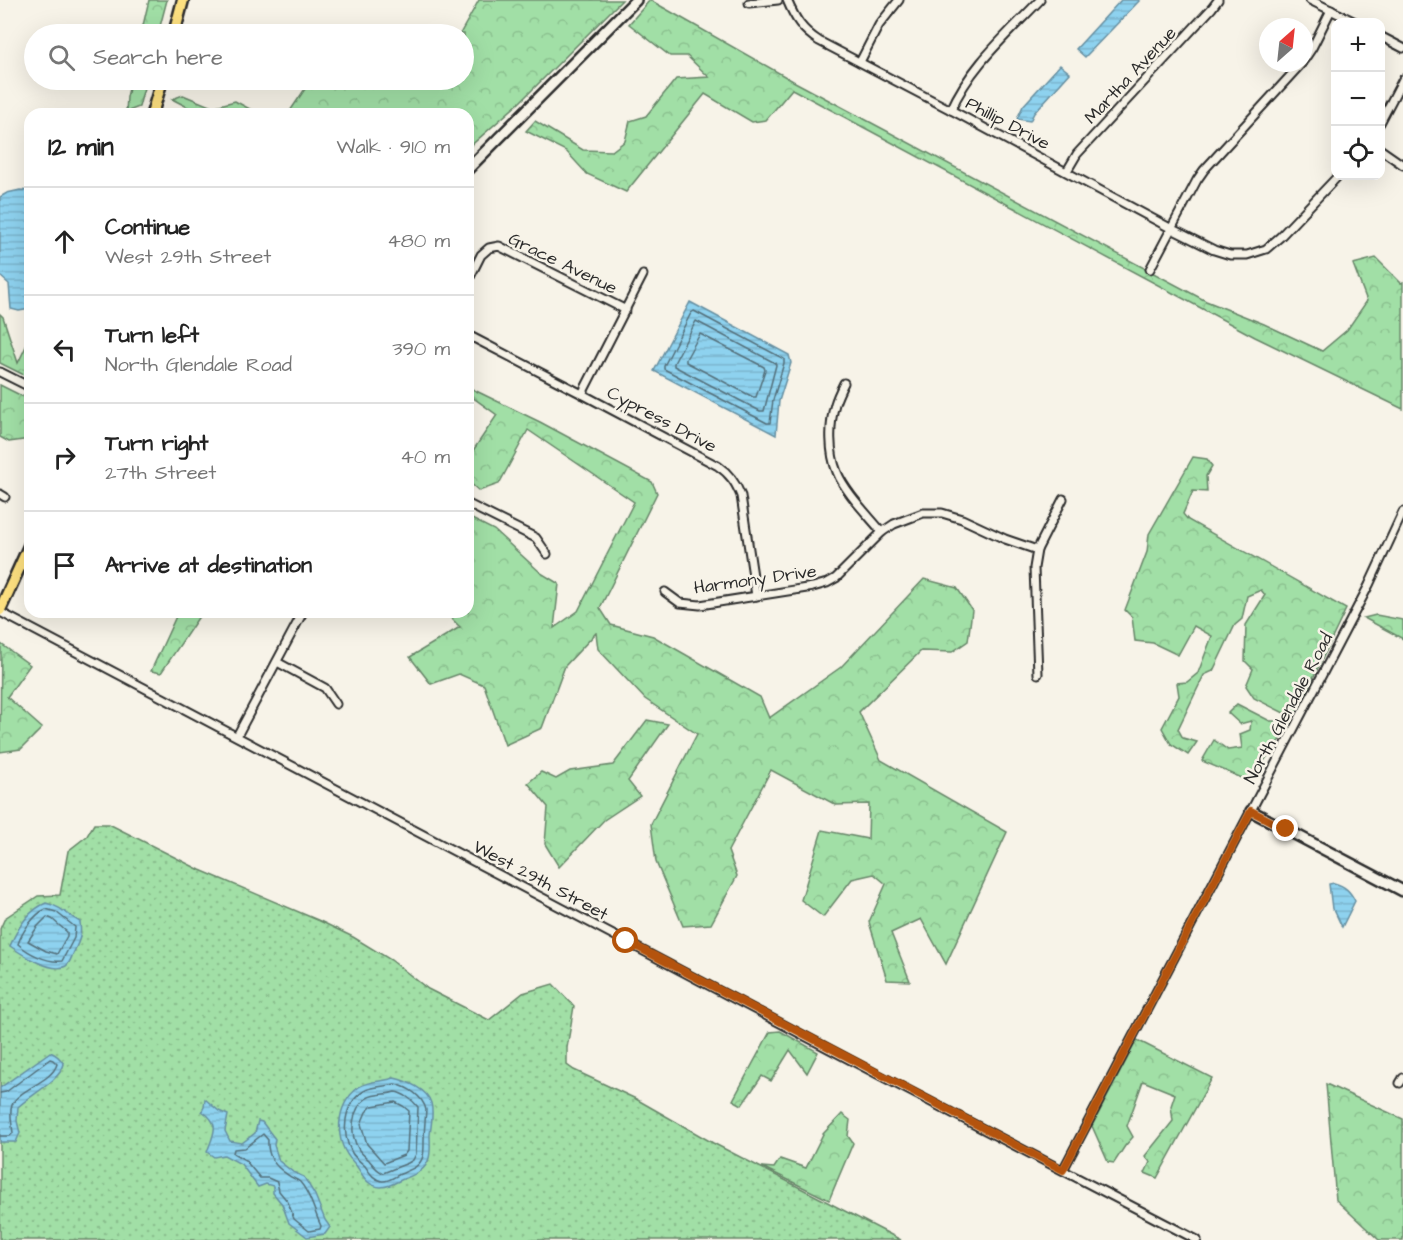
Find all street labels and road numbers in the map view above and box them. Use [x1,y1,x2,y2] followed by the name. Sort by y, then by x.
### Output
[1079,21,1182,130] street label: Martha Avenue
[961,91,1055,156] street label: Phillip Drive
[504,226,622,301] street label: Grace Avenue
[602,380,721,460] street label: Cypress Drive
[692,558,818,601] street label: Harmony Drive
[1238,628,1339,788] street label: North Glendale Road
[469,834,613,927] street label: West 29th Street

